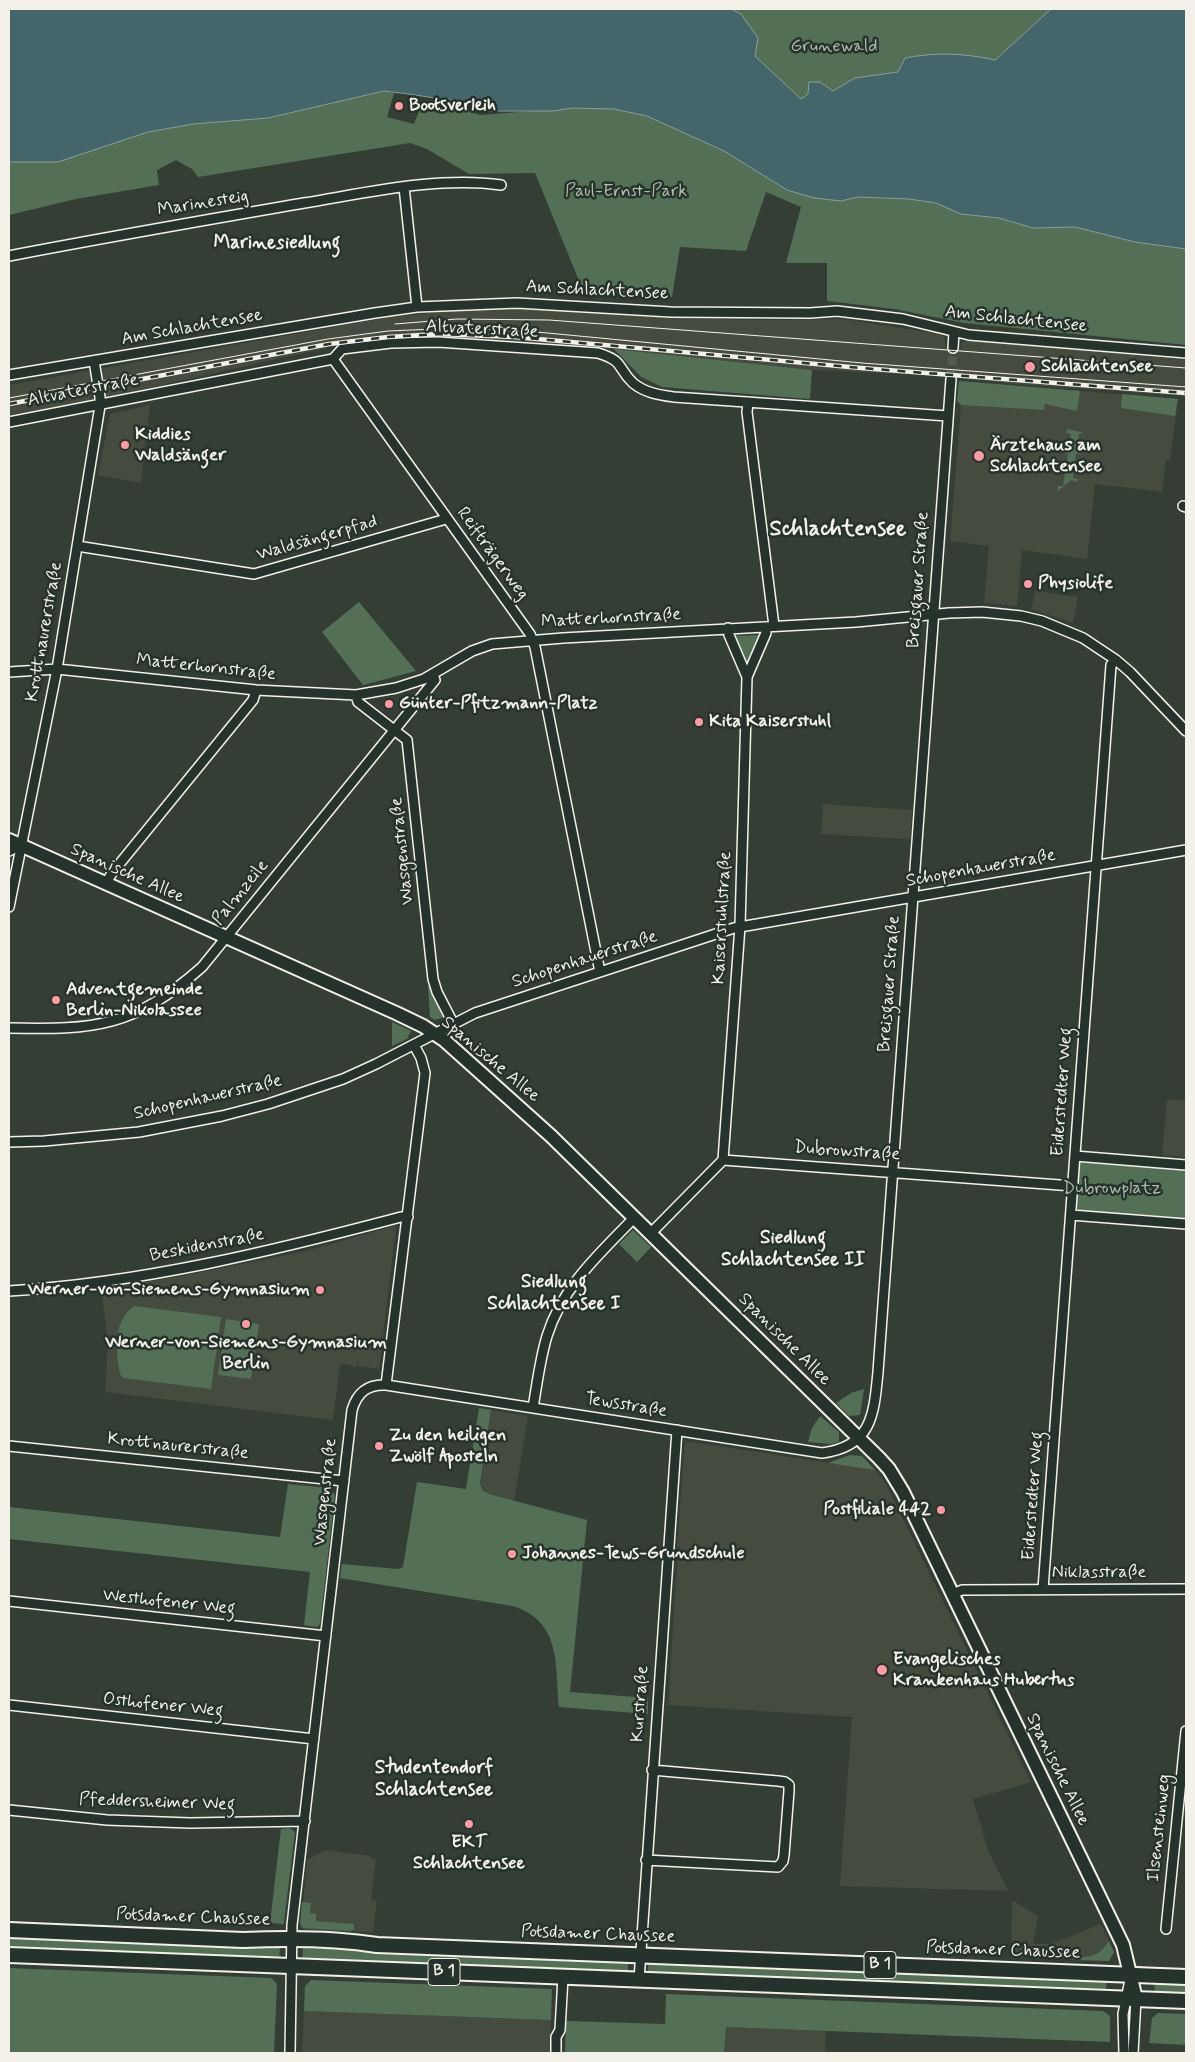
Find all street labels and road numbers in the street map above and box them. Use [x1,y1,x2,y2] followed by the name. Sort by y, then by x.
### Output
[156,186,250,222] street label: Marinesteig
[525,276,669,306] street label: Am Schlachtensee
[944,302,1088,338] street label: Am Schlachtensee
[120,305,264,351] street label: Am Schlachtensee
[425,316,539,344] street label: Altvaterstraße
[26,370,140,412] street label: Altvaterstraße
[451,503,533,605] street label: Reifträgerweg
[254,511,380,567] street label: Waldsängerpfad
[903,511,935,649] street label: Breisgauer Straße
[22,560,68,704] street label: Krottnaurerstraße
[540,605,682,633] street label: Matterhornstraße
[135,650,277,686] street label: Matterhornstraße
[387,796,419,906] street label: Wasgenstraße
[67,839,187,909] street label: Spanische Allee
[904,845,1058,893] street label: Schopenhauerstraße
[709,851,737,985] street label: Kaiserstuhlstraße
[208,856,274,930] street label: Palmzeile
[874,915,906,1053] street label: Breisgauer Straße
[510,926,660,994] street label: Schopenhauerstraße
[436,1012,544,1108] street label: Spanische Allee
[1048,1027,1078,1157] street label: Eiderstedter Weg
[132,1070,284,1126] street label: Schopenhauerstraße
[793,1138,901,1166] street label: Dubrowstraße
[148,1224,266,1268] street label: Beskidenstraße
[733,1289,835,1391] street label: Spanische Allee
[583,1389,669,1423] street label: Tewsstraße
[106,1429,250,1465] street label: Krottnaurerstraße
[1019,1431,1049,1561] street label: Eiderstedter Weg
[310,1437,342,1547] street label: Wasgenstraße
[1052,1562,1146,1584] street label: Niklasstraße
[102,1585,236,1621] street label: Westhofener Weg
[628,1665,654,1743] street label: Kurstraße
[102,1689,224,1723] street label: Osthofener Weg
[1020,1710,1094,1830] street label: Spanische Allee
[1144,1773,1176,1883] street label: Ilsensteinweg
[79,1789,235,1817] street label: Pfeddersheimer Weg
[115,1905,271,1931] street label: Potsdamer Chaussee
[520,1922,676,1948] street label: Potsdamer Chaussee
[925,1938,1081,1964] street label: Potsdamer Chaussee
[864,1952,896,1978] road number: B 1
[428,1958,460,1985] road number: B 1

